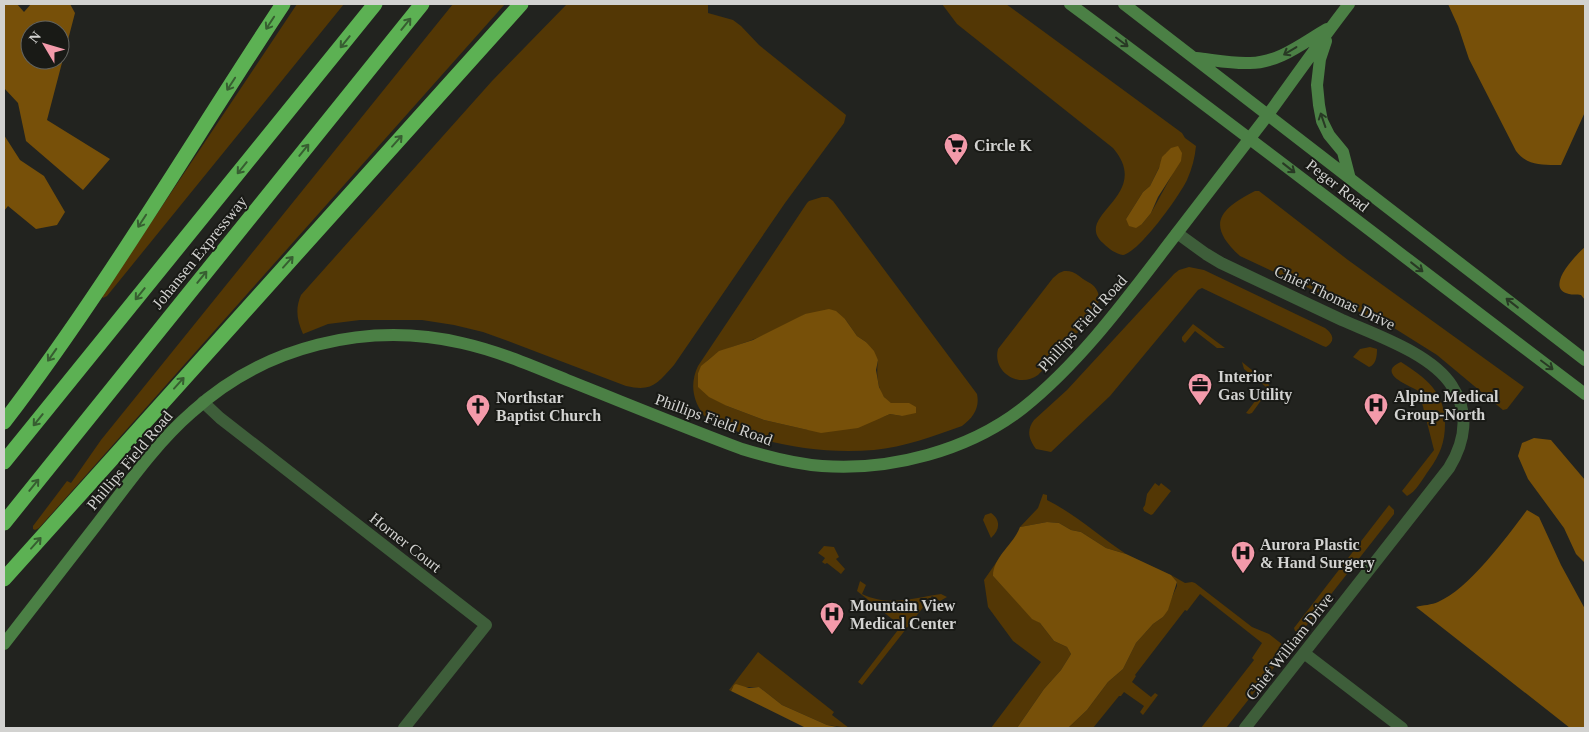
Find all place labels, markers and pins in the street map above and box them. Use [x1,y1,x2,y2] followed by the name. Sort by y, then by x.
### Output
[943,132,969,166] supermarket icon: Circle K
[974,137,1032,154] place label: Circle K
[1218,368,1292,404] place label: Interior Gas Utility
[1187,372,1213,406] office icon: Interior Gas Utility
[1394,388,1499,424] place label: Alpine Medical Group-North
[496,389,601,425] place label: Northstar Baptist Church
[1363,392,1389,426] hospital icon: Alpine Medical Group-North
[465,393,491,427] church icon: Northstar Baptist Church
[1260,536,1375,572] place label: Aurora Plastic & Hand Surgery
[1230,540,1256,574] hospital icon: Aurora Plastic & Hand Surgery
[850,597,956,632] place label: Mountain View Medical Center
[819,601,845,635] hospital icon: Mountain View Medical Center

